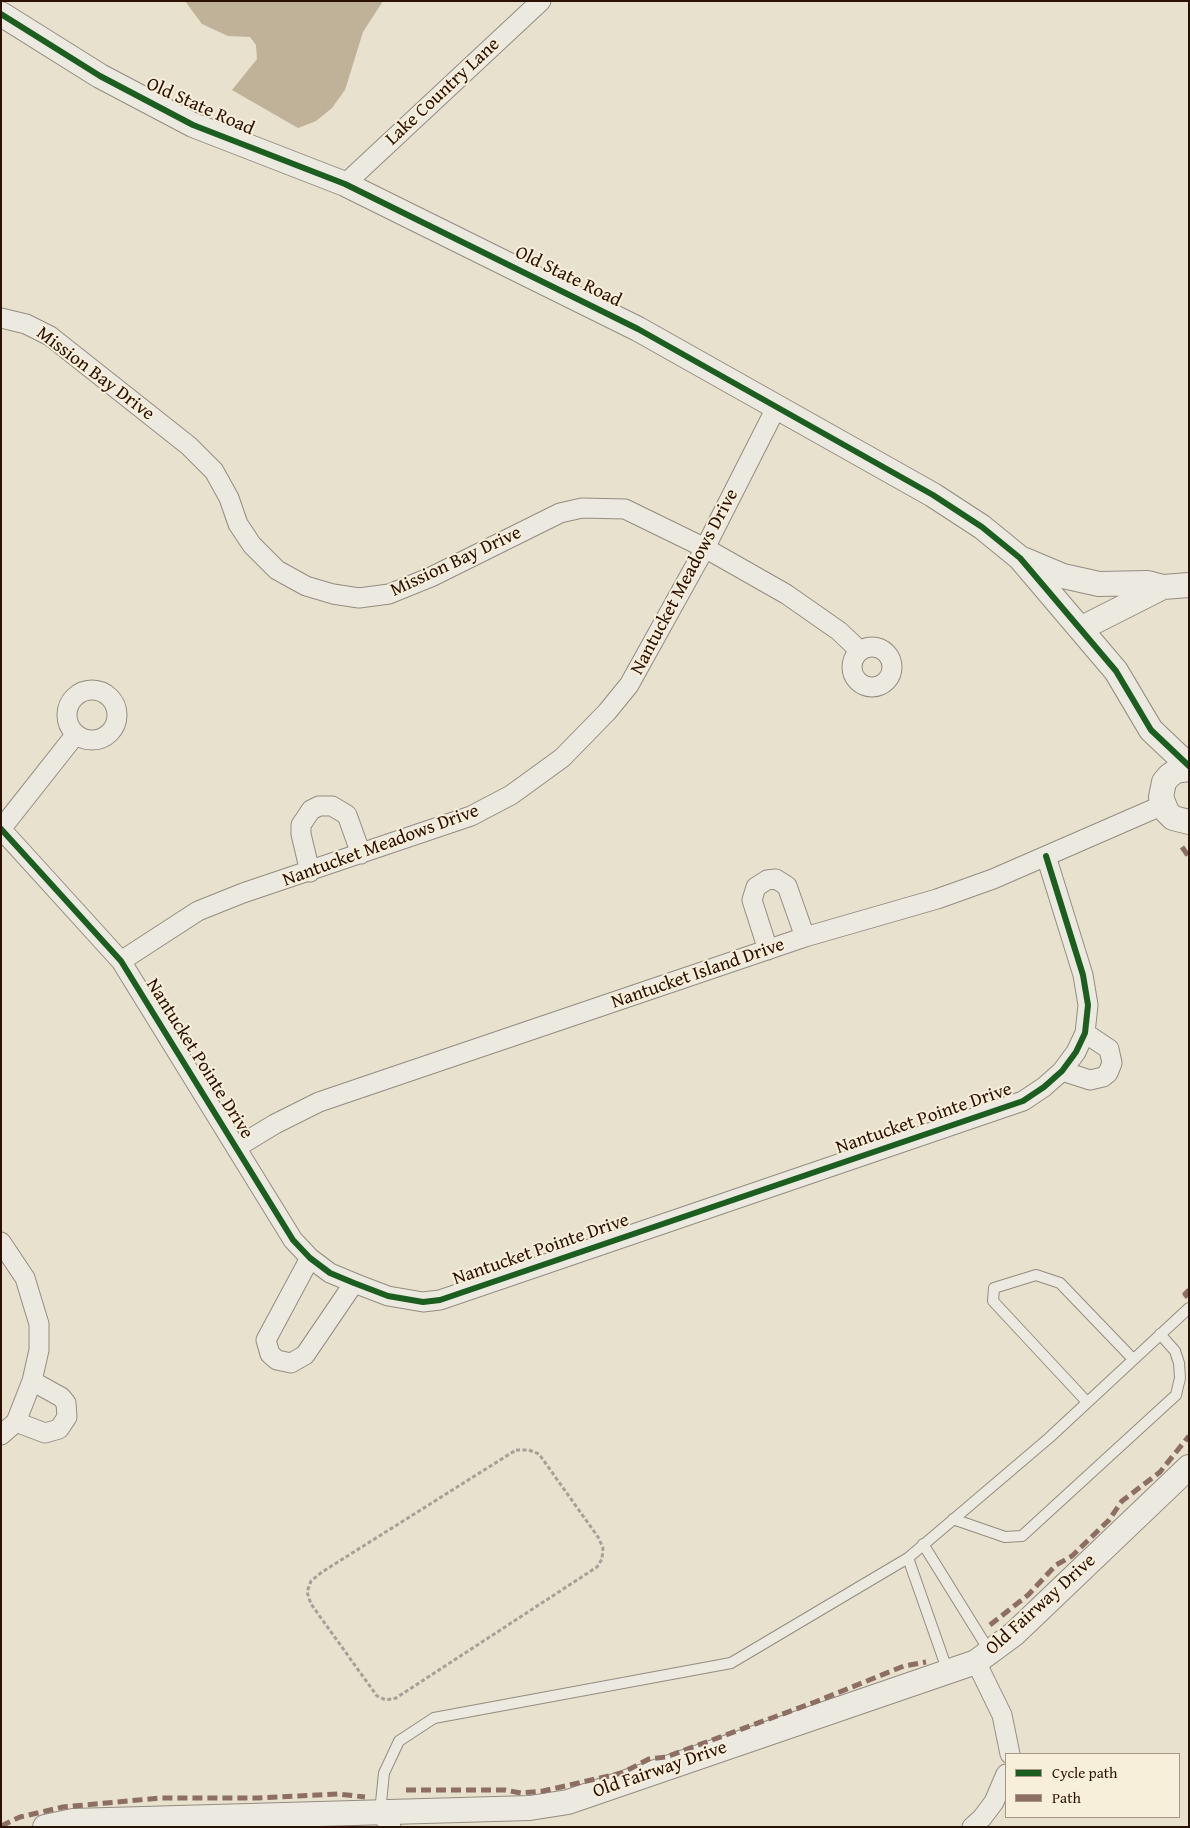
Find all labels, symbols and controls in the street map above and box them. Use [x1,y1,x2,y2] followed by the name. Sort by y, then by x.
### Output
[381,33,505,151] street label: Lake Country Lane
[143,73,257,141] street label: Old State Road
[511,241,625,313] street label: Old State Road
[31,322,159,426] street label: Mission Bay Drive
[626,485,744,679] street label: Nantucket Meadows Drive
[387,522,525,602] street label: Mission Bay Drive
[280,800,482,892] street label: Nantucket Meadows Drive
[608,934,788,1014] street label: Nantucket Island Drive
[140,975,258,1143] street label: Nantucket Pointe Drive
[833,1078,1015,1160] street label: Nantucket Pointe Drive
[450,1209,632,1291] street label: Nantucket Pointe Drive
[981,1550,1101,1660] street label: Old Fairway Drive
[590,1736,730,1804] street label: Old Fairway Drive
[1005,1753,1180,1818] legend
[1052,1762,1118,1783] text: Cycle path
[1052,1787,1081,1808] text: Path

